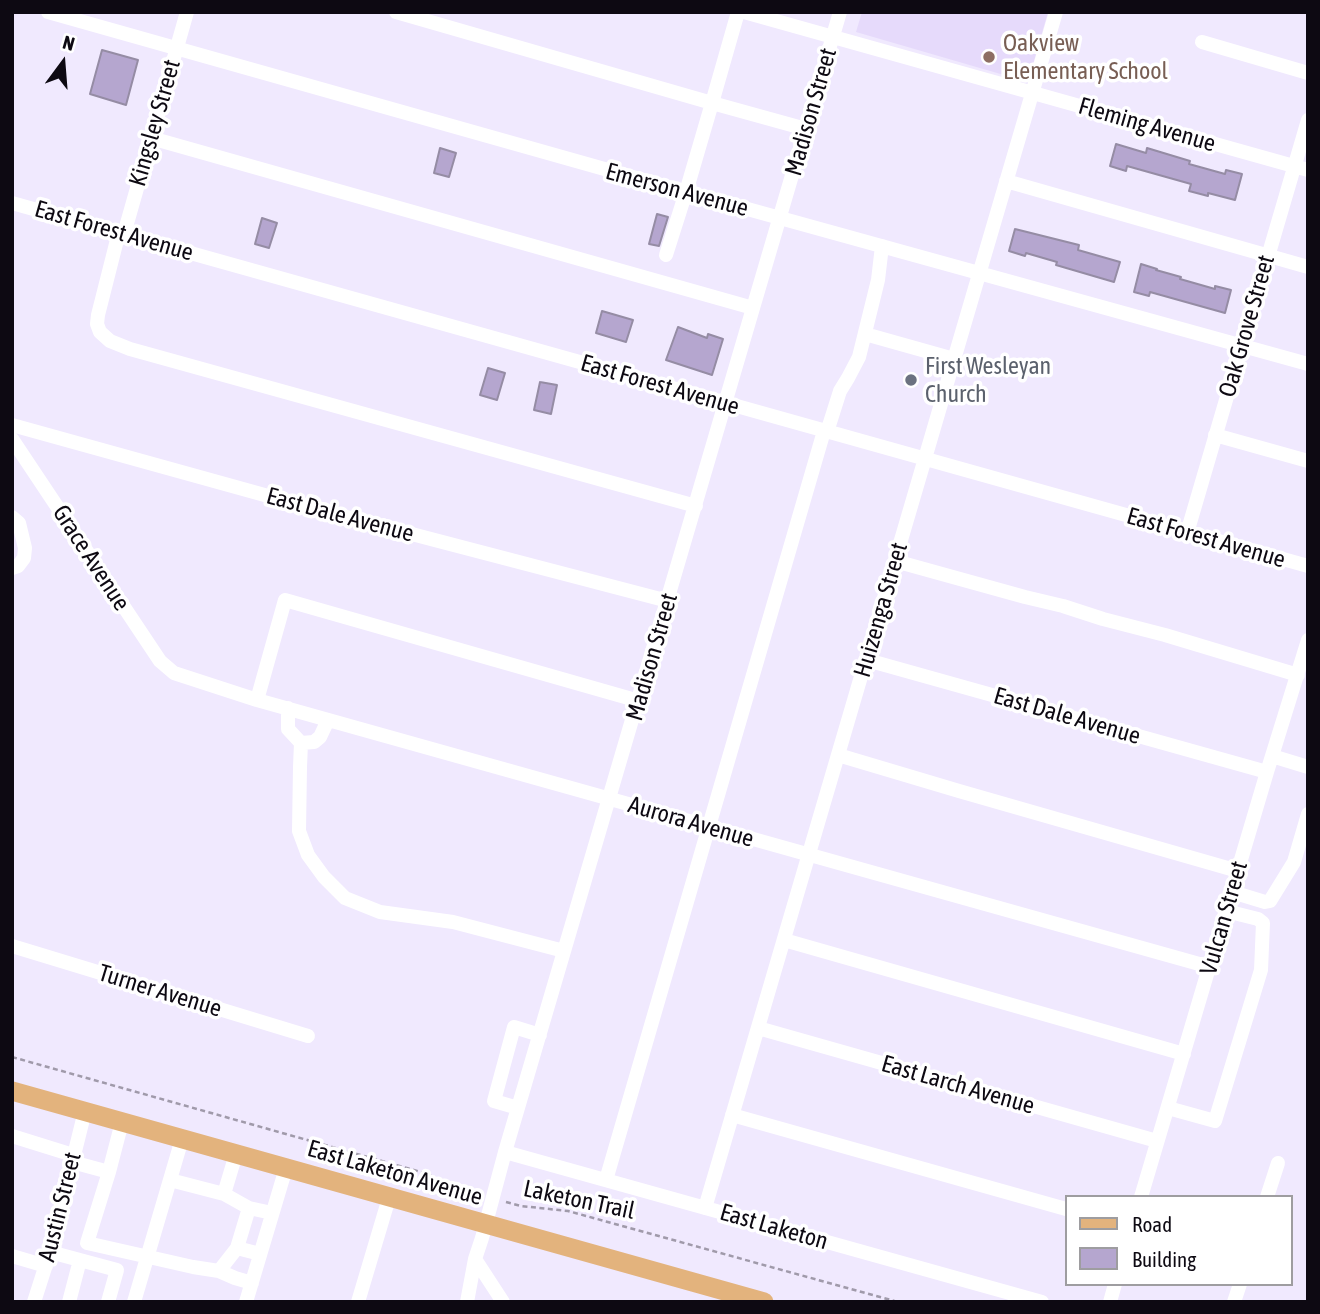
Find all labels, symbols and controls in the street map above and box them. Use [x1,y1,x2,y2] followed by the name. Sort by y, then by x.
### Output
[28,28,98,98] north arrow
[1003,29,1168,85] place label: Oakview Elementary School
[60,31,77,55] text: N
[779,45,843,179] street label: Madison Street
[981,49,997,65] marker: Oakview Elementary School
[123,56,187,190] street label: Kingsley Street
[1075,92,1219,158] street label: Fleming Avenue
[602,157,752,223] street label: Emerson Avenue
[31,195,197,267] street label: East Forest Avenue
[1213,252,1281,400] street label: Oak Grove Street
[577,349,743,421] street label: East Forest Avenue
[925,352,1051,408] place label: First Wesleyan Church
[903,372,919,388] marker: First Wesleyan Church
[263,481,417,549] street label: East Dale Avenue
[46,500,136,616] street label: Grace Avenue
[1123,502,1289,574] street label: East Forest Avenue
[848,539,914,681] street label: Huizenga Street
[620,590,684,724] street label: Madison Street
[990,681,1144,751] street label: East Dale Avenue
[625,790,757,854] street label: Aurora Avenue
[1194,858,1254,978] street label: Vulcan Street
[95,959,225,1023] street label: Turner Avenue
[878,1049,1038,1121] street label: East Larch Avenue
[304,1134,486,1212] street label: East Laketon Avenue
[32,1149,88,1265] street label: Austin Street
[521,1174,637,1226] street label: Laketon Trail
[1064,1195,1292,1286] legend
[717,1198,831,1256] street label: East Laketon
[1132,1212,1172,1236] text: Road
[1132,1247,1196,1271] text: Building

